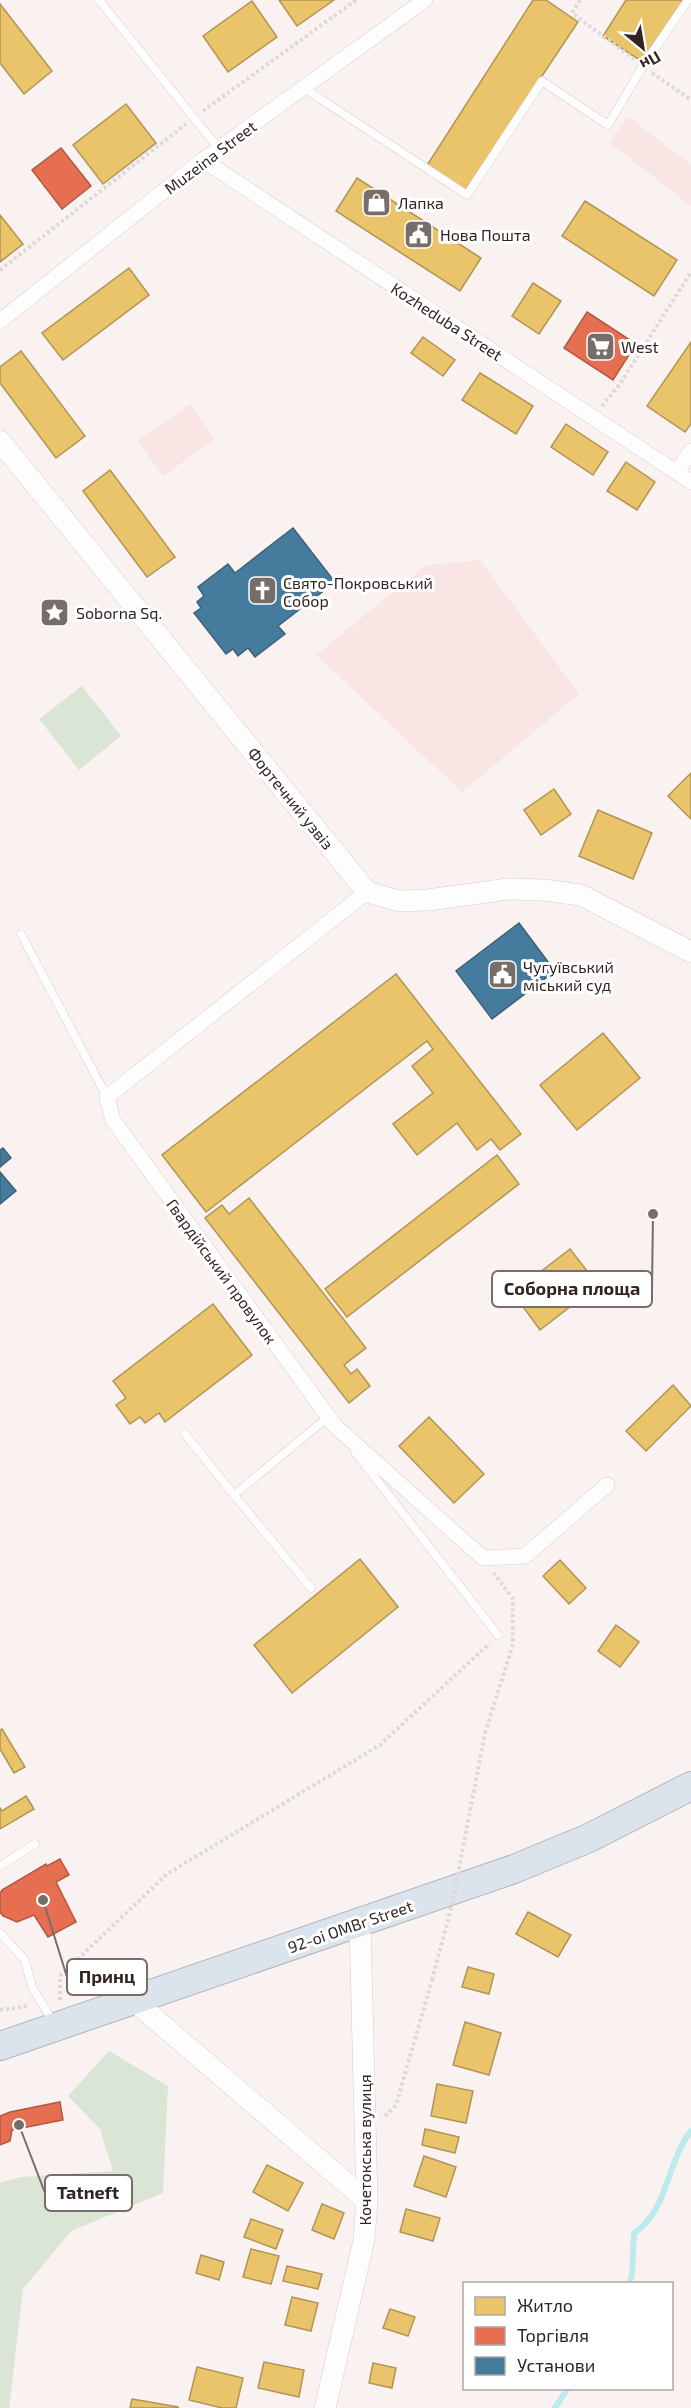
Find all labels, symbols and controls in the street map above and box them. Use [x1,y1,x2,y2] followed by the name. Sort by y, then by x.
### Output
[613,18,673,78] north arrow
[637,48,665,75] text: Пн
[160,116,260,198] street label: Muzeina Street
[361,186,393,218] shop icon: Лапка
[398,193,444,212] place label: Лапка
[403,218,435,250] public building icon: Нова Пошта
[440,225,531,244] place label: Нова Пошта
[388,278,506,364] street label: Kozheduba Street
[584,330,616,362] supermarket icon: West
[621,337,659,356] place label: West
[283,573,433,610] place label: Свято-Покровський Собор
[246,575,278,607] church icon: Свято-Покровський Собор
[39,596,71,628] place icon: Soborna Sq.
[76,603,162,622] place label: Soborna Sq.
[243,743,338,853] street label: Фортечний узвіз
[523,957,614,995] place label: Чугуївський міський суд
[486,959,518,991] public building icon: Чугуївський міський суд
[162,1195,281,1348] street label: Гвардійський провулок
[492,1271,652,1307] callout: Соборна площа
[504,1277,640,1299] text: Соборна площа
[285,1896,415,1956] street label: 92-oi OMBr Street
[67,1959,147,1995] callout: Принц
[79,1965,135,1987] text: Принц
[355,2074,375,2226] street label: Кочетокська вулиця
[45,2175,132,2211] callout: Tatneft
[57,2181,120,2203] text: Tatneft
[463,2282,673,2390] legend
[517,2294,573,2316] text: Житло
[517,2324,589,2346] text: Торгівля
[517,2354,595,2376] text: Установи

